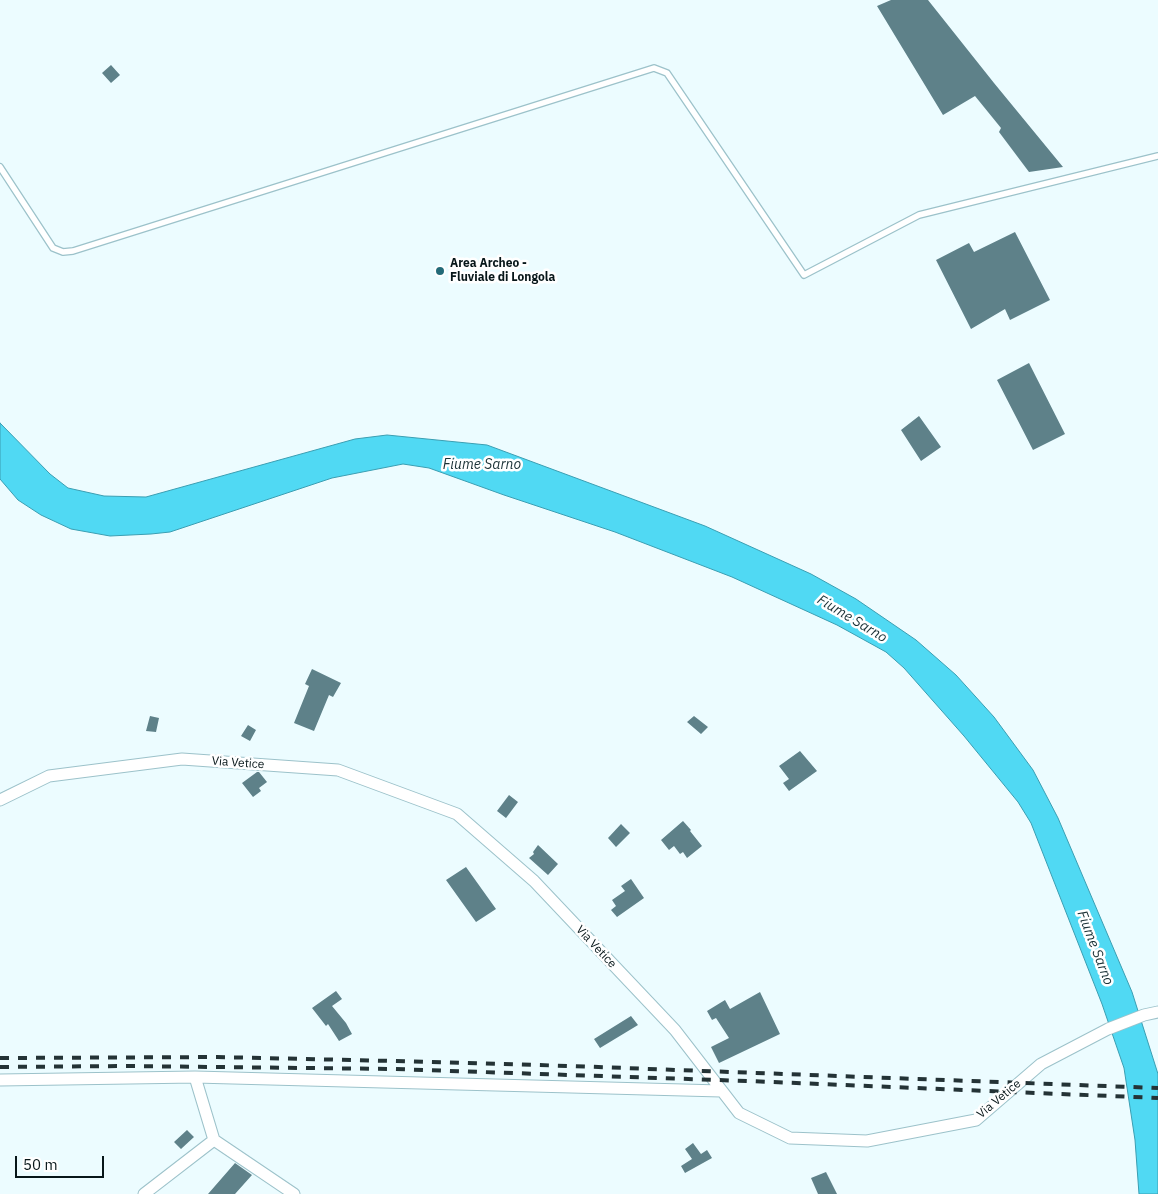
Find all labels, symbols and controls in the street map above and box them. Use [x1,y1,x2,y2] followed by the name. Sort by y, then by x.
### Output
[450,257,555,285] place label: Area Archeo - Fluviale di Longola
[434,265,446,277] marker: Area Archeo - Fluviale di Longola
[443,457,521,473] water label: Fiume Sarno
[814,592,890,646] water label: Fiume Sarno
[211,754,265,772] street label: Via Vetice
[1073,908,1117,988] water label: Fiume Sarno
[573,923,619,971] street label: Via Vetice
[974,1076,1024,1122] street label: Via Vetice
[18,1146,106,1178] scale bar
[23,1155,58,1174] text: 50 m

